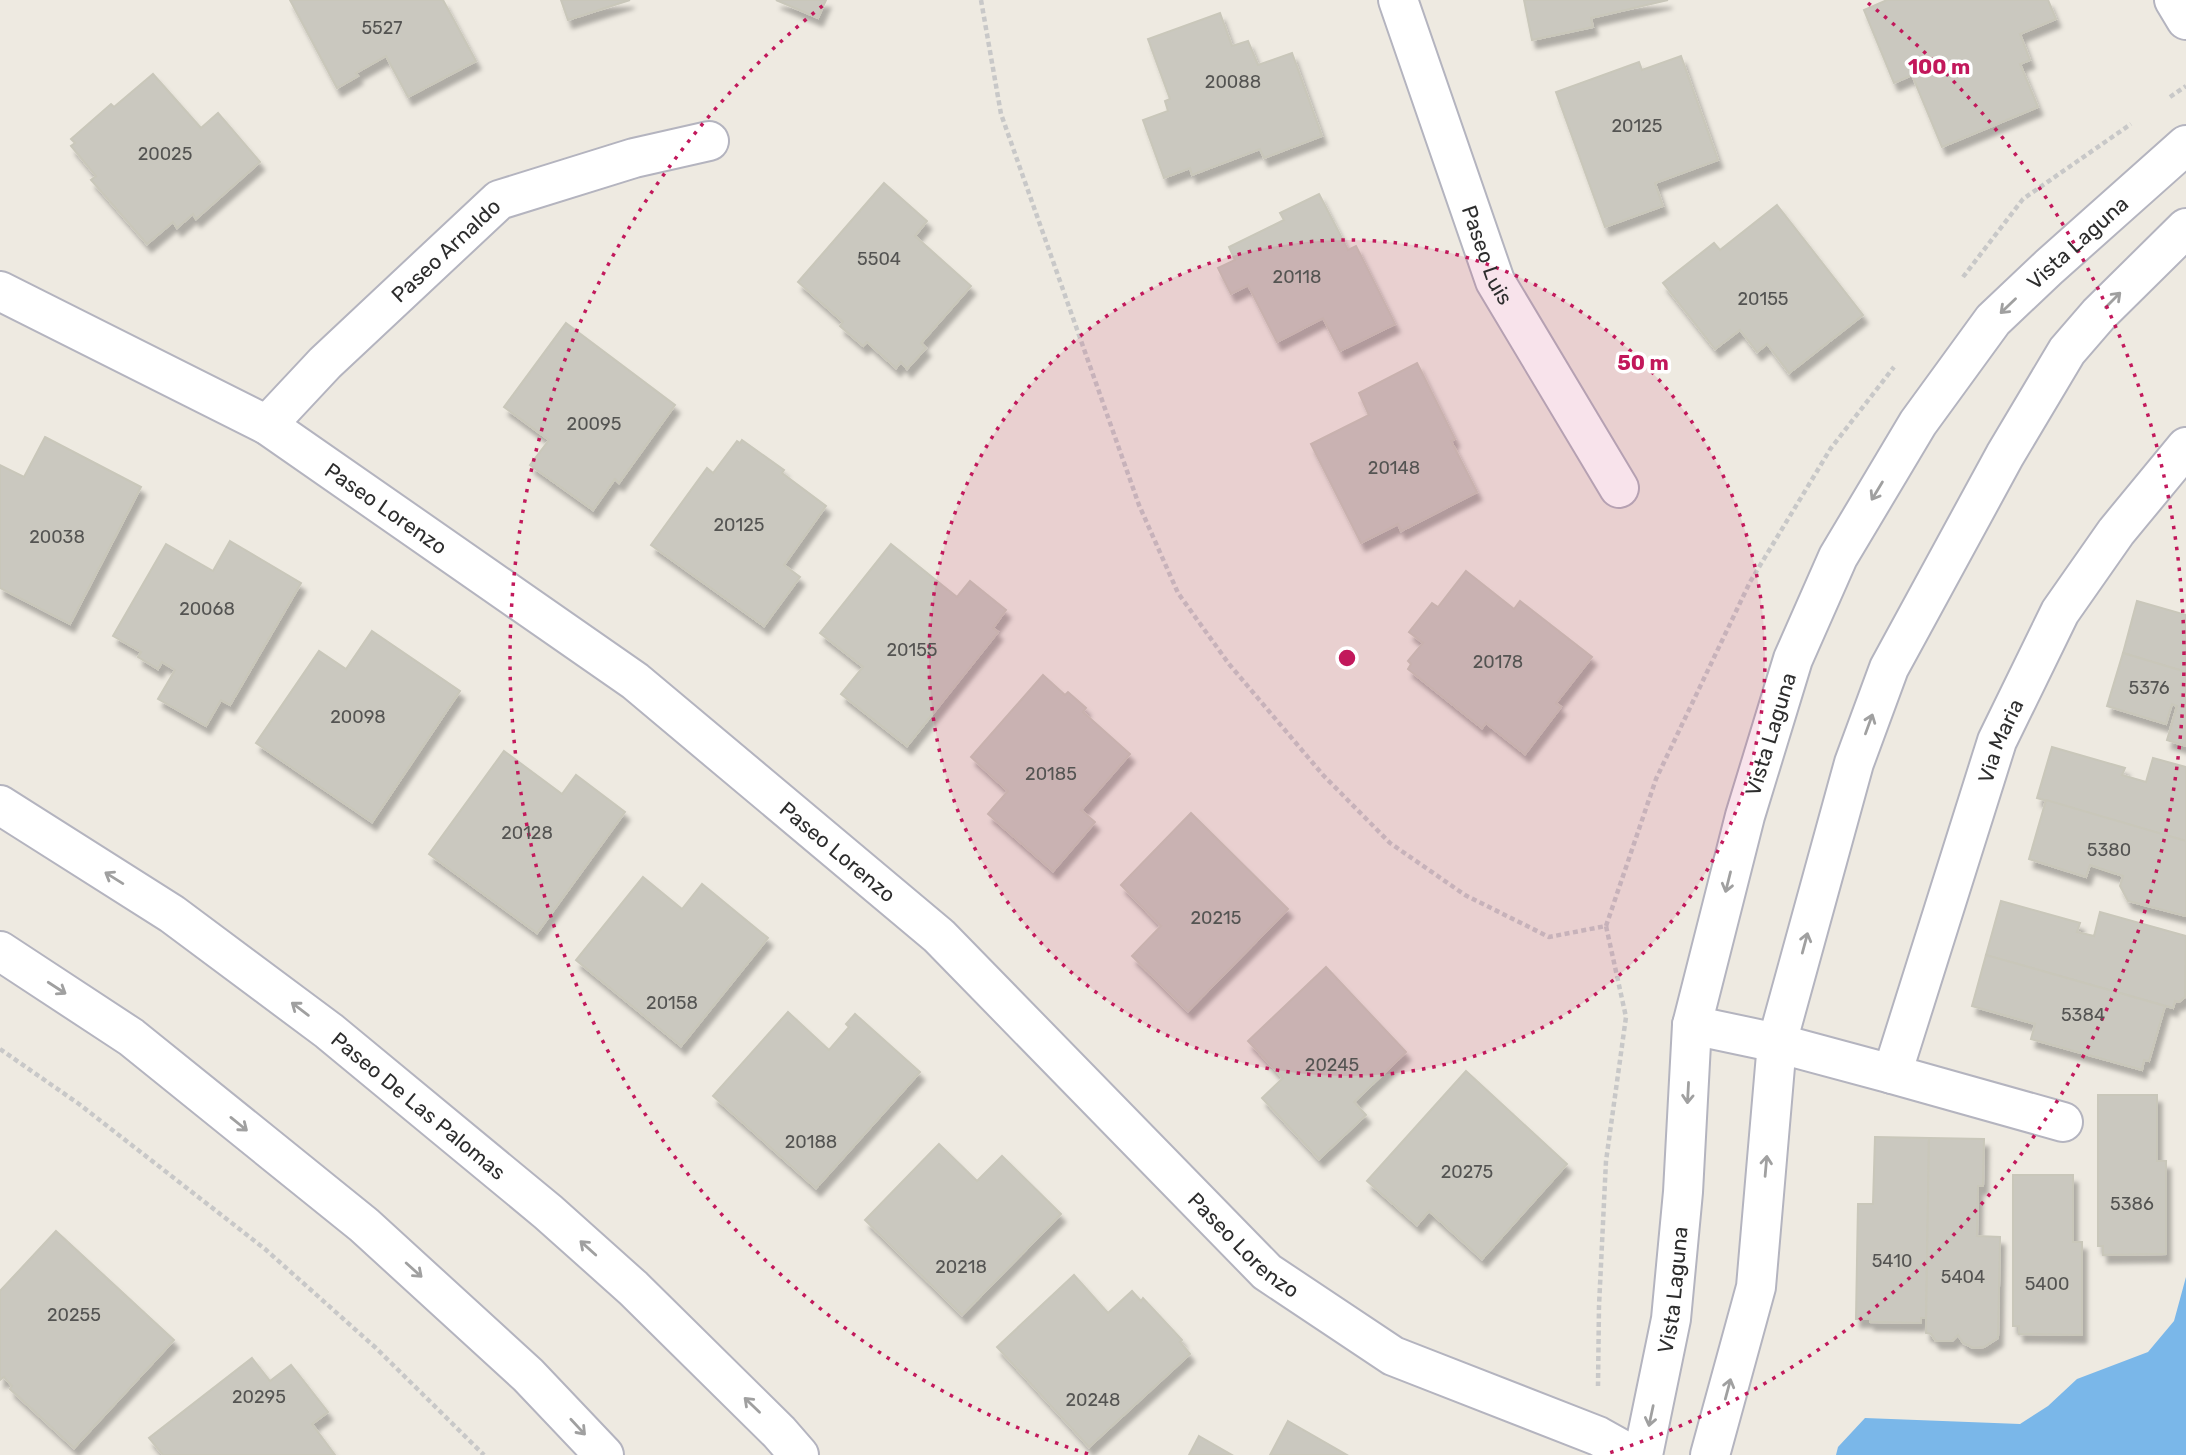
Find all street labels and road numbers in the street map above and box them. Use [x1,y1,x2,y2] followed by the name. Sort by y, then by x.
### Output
[2021,190,2133,294] street label: Vista Laguna
[386,193,505,307] street label: Paseo Arnaldo
[1457,202,1519,309] street label: Paseo Luis
[320,457,452,559] street label: Paseo Lorenzo
[1739,669,1801,799] street label: Vista Laguna
[1972,695,2028,786] street label: Via Maria
[775,796,901,907] street label: Paseo Lorenzo
[327,1026,511,1184] street label: Paseo De Las Palomas
[1183,1187,1304,1302] street label: Paseo Lorenzo
[1652,1225,1692,1355] street label: Vista Laguna

